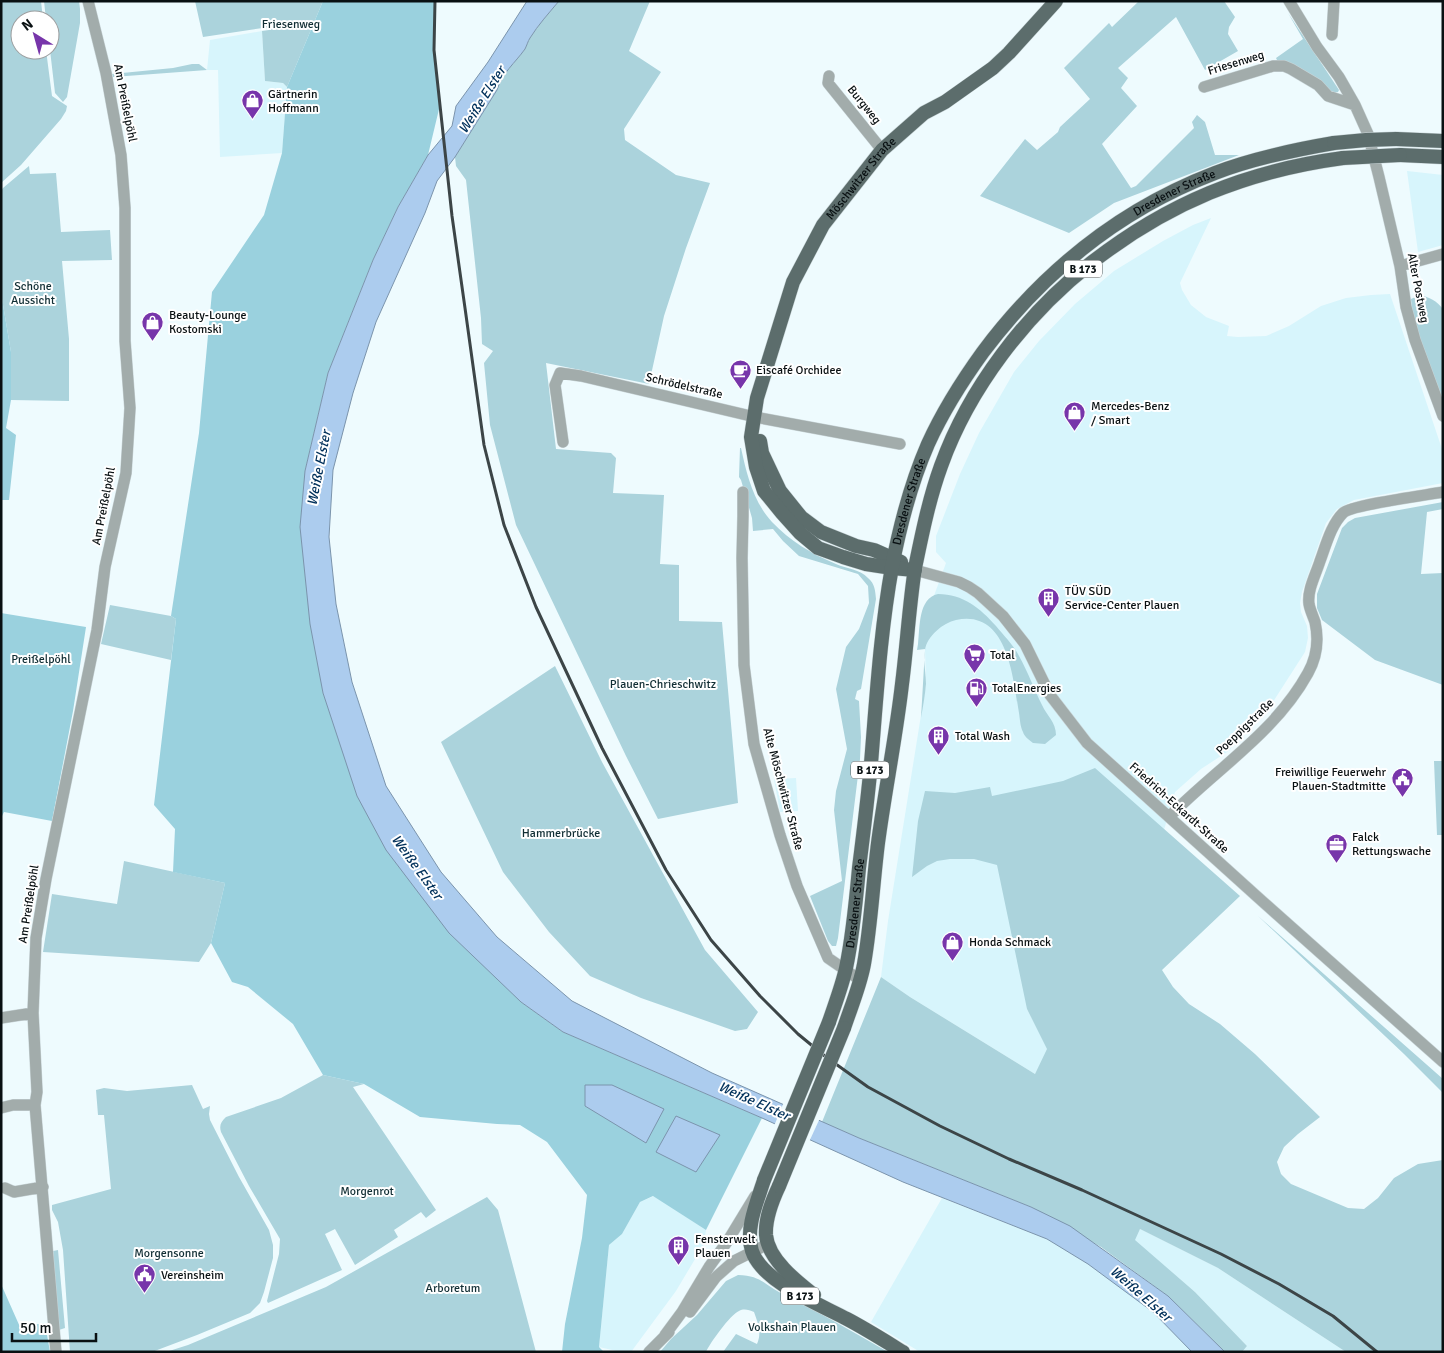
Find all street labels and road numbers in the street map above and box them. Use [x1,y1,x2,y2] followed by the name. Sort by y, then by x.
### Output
[1206,47,1266,79] street label: Friesenweg
[110,63,140,144] street label: Am Preißelpöhl
[844,83,884,127] street label: Burgweg
[823,134,899,223] street label: Möschwitzer Straße
[1130,166,1218,219] street label: Dresdener Straße
[1404,252,1432,324] street label: Alter Postweg
[1064,260,1102,278] road number: B 173
[644,370,724,402] street label: Schrödelstraße
[889,456,929,547] street label: Dresdener Straße
[89,465,119,546] street label: Am Preißelpöhl
[1213,696,1277,758] street label: Poeppigstraße
[759,726,807,852] street label: Alte Möschwitzer Straße
[1126,759,1232,857] street label: Friedrich-Eckardt-Straße
[851,762,889,778] road number: B 173
[842,858,868,949] street label: Dresdener Straße
[15,863,43,944] street label: Am Preißelpöhl
[781,1288,819,1304] road number: B 173

